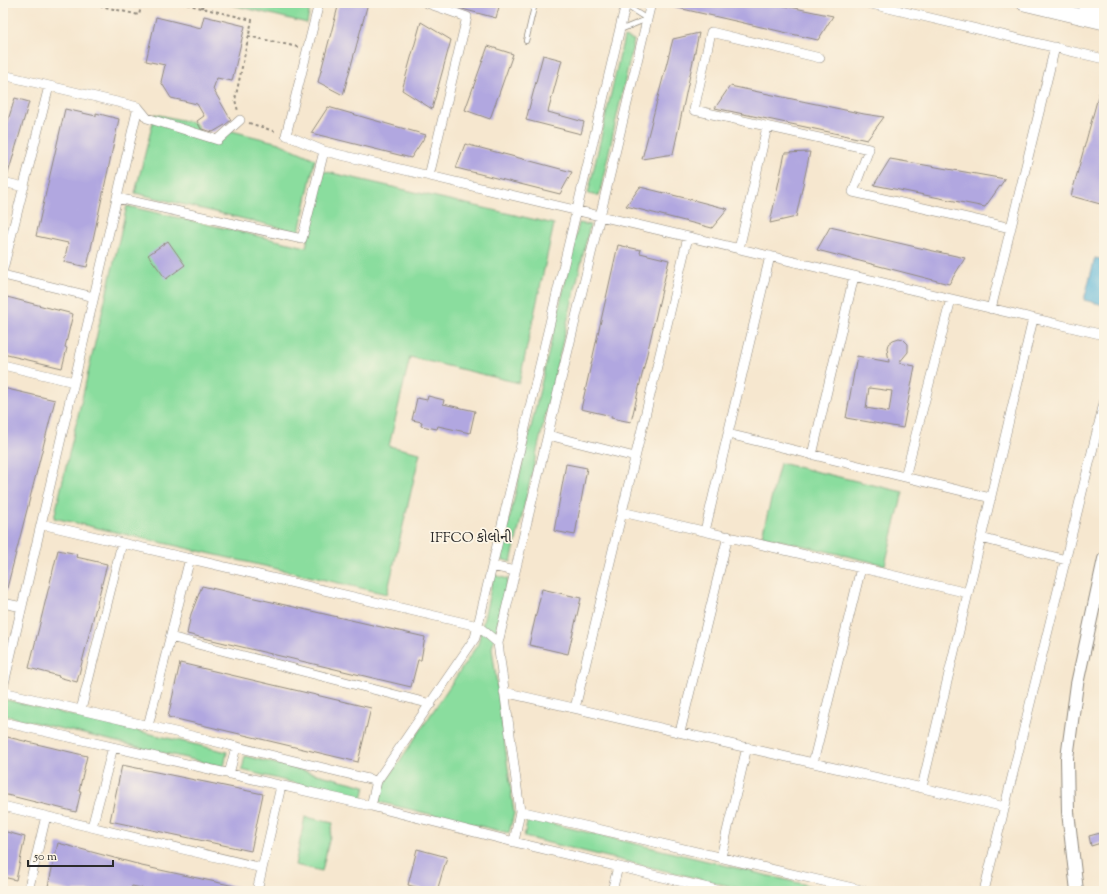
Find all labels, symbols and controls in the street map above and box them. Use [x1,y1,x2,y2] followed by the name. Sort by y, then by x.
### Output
[430,529,512,549] district label: IFFCO કોલોની
[28,842,113,868] scale bar
[33,848,57,866] text: 50 m

